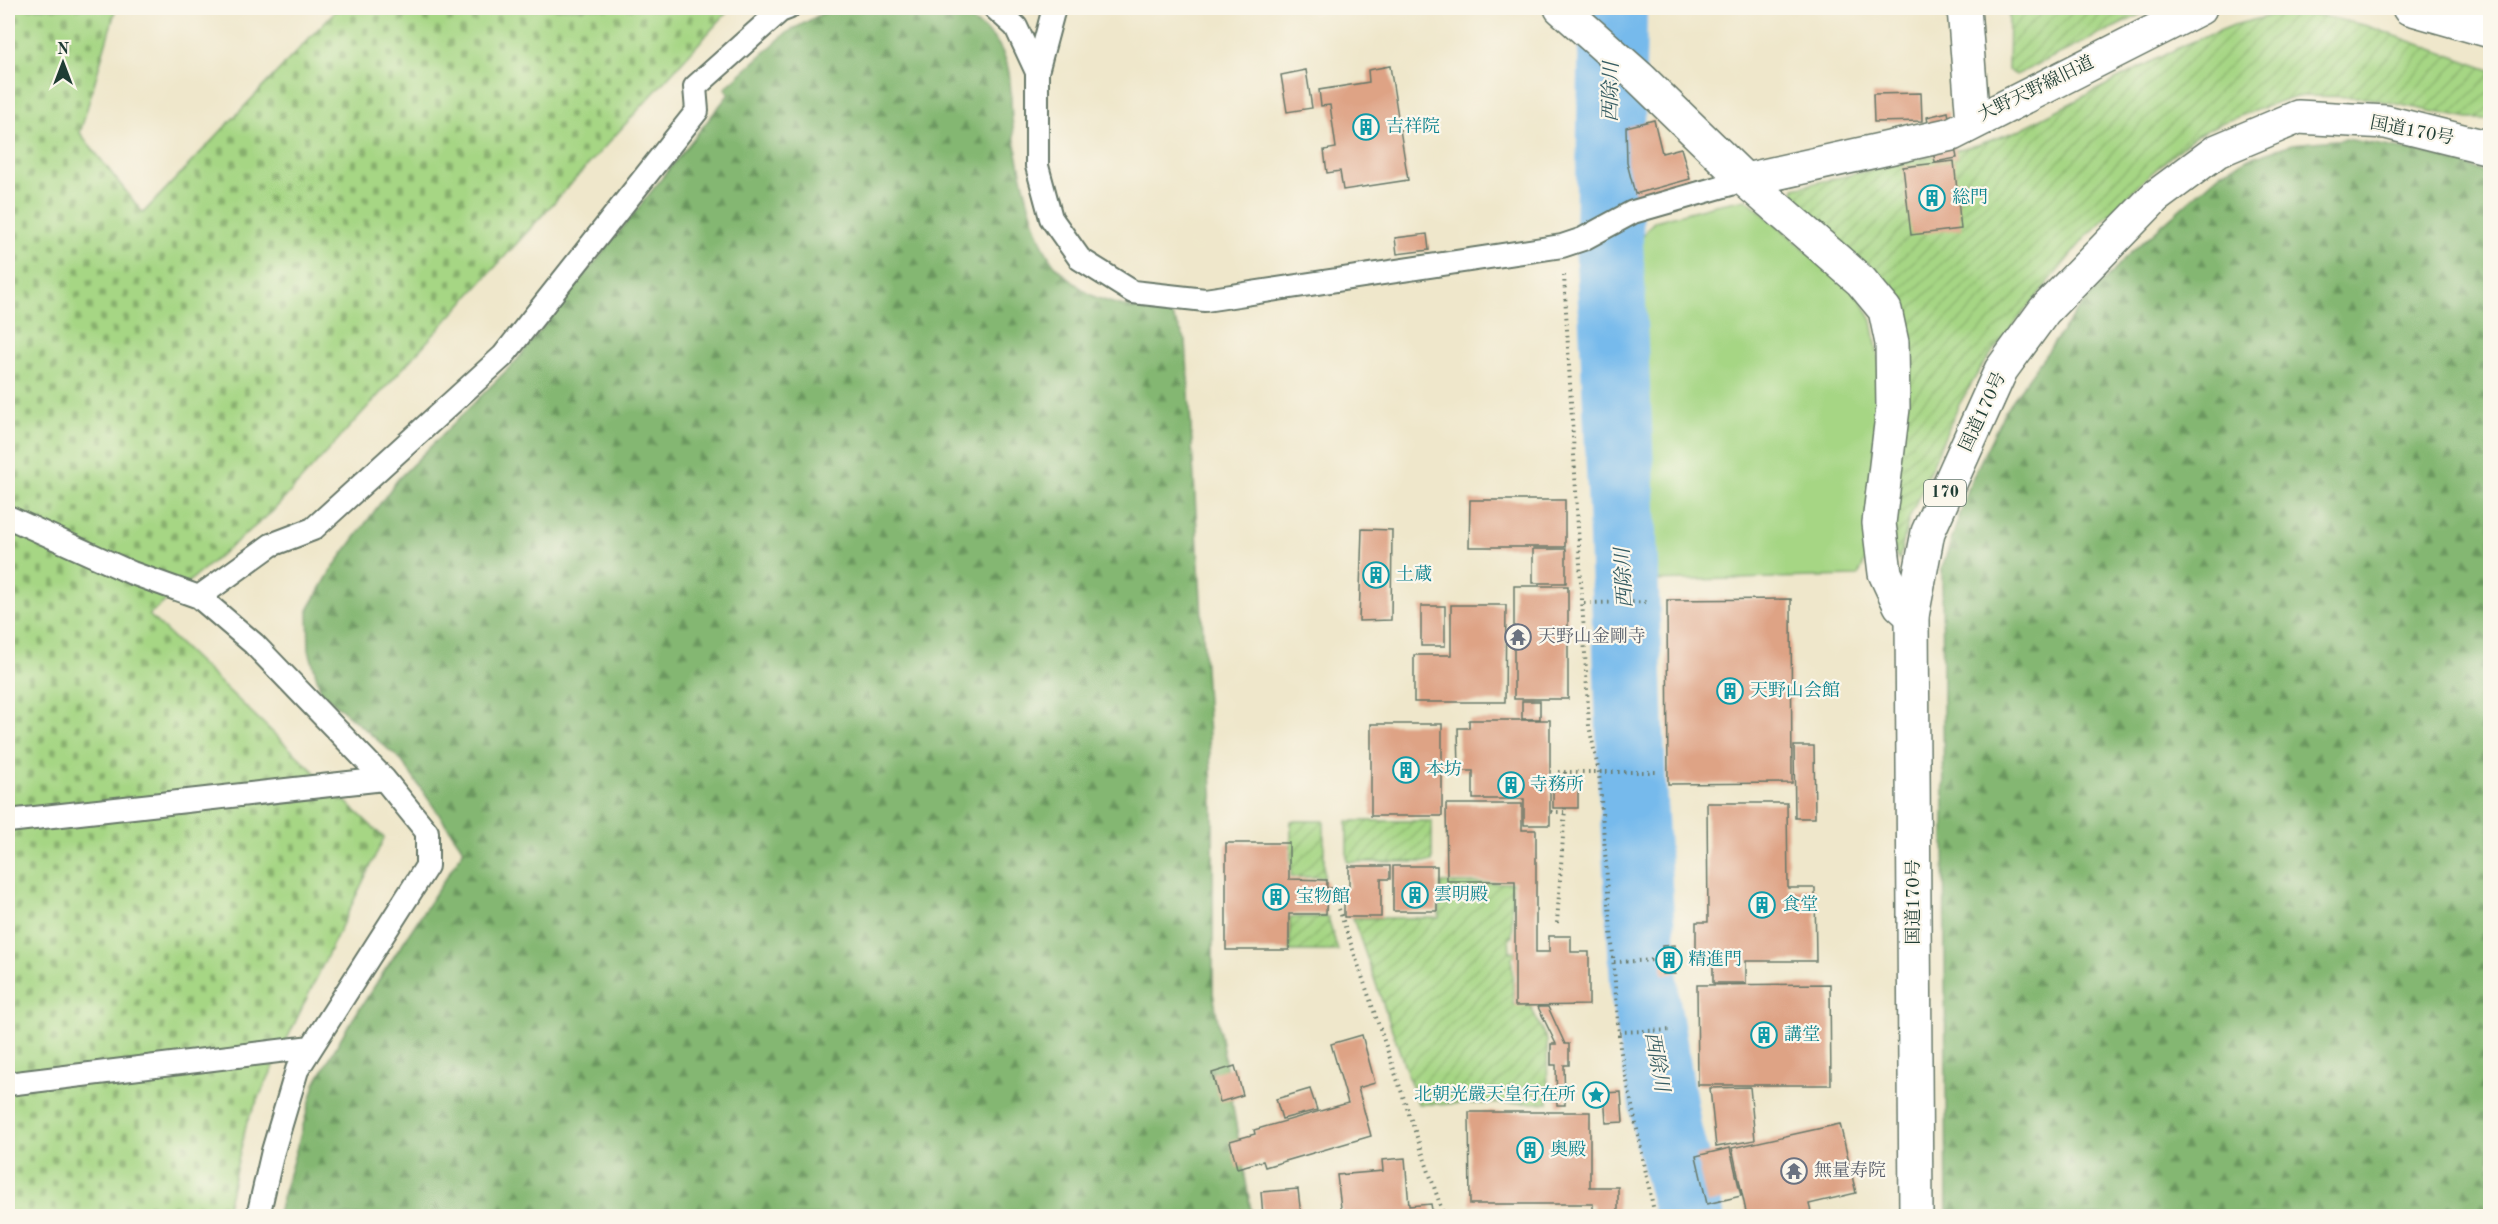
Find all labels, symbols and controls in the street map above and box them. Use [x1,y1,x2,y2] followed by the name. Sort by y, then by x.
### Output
[33,33,93,93] north arrow
[57,42,70,58] text: N
[1975,51,2097,125] street label: 大野天野線旧道
[1599,60,1623,122] water label: 西除川
[1351,112,1381,142] building icon: 吉祥院
[2368,112,2456,148] street label: 国道170号
[1386,116,1440,136] place label: 吉祥院
[1917,183,1947,213] building icon: 総門
[1952,187,1988,207] place label: 総門
[1955,369,2009,454] street label: 国道170号
[1924,480,1966,506] road number: 170
[1611,546,1637,609] water label: 西除川
[1361,560,1391,590] building icon: 土蔵
[1396,564,1432,584] place label: 土蔵
[1503,622,1533,652] temple icon: 天野山金剛寺
[1538,626,1646,646] place label: 天野山金剛寺
[1715,676,1745,706] building icon: 天野山会館
[1750,680,1840,700] place label: 天野山会館
[1391,755,1421,785] building icon: 本坊
[1426,759,1462,779] place label: 本坊
[1496,770,1526,800] building icon: 寺務所
[1530,774,1584,794] place label: 寺務所
[1903,859,1923,945] street label: 国道170号
[1400,880,1430,910] building icon: 雲明殿
[1261,882,1291,912] building icon: 宝物館
[1434,885,1488,904] place label: 雲明殿
[1296,886,1350,906] place label: 宝物館
[1747,890,1777,920] building icon: 食堂
[1782,894,1818,914] place label: 食堂
[1654,945,1684,975] building icon: 精進門
[1688,949,1742,969] place label: 精進門
[1749,1020,1779,1050] building icon: 講堂
[1784,1024,1820,1044] place label: 講堂
[1641,1030,1673,1095] water label: 西除川
[1581,1080,1611,1110] place icon: 北朝光嚴天皇行在所
[1414,1084,1576,1104] place label: 北朝光嚴天皇行在所
[1515,1135,1545,1165] building icon: 奥殿
[1550,1139,1586,1159] place label: 奥殿
[1779,1156,1809,1186] temple icon: 無量寿院
[1814,1160,1886,1180] place label: 無量寿院

